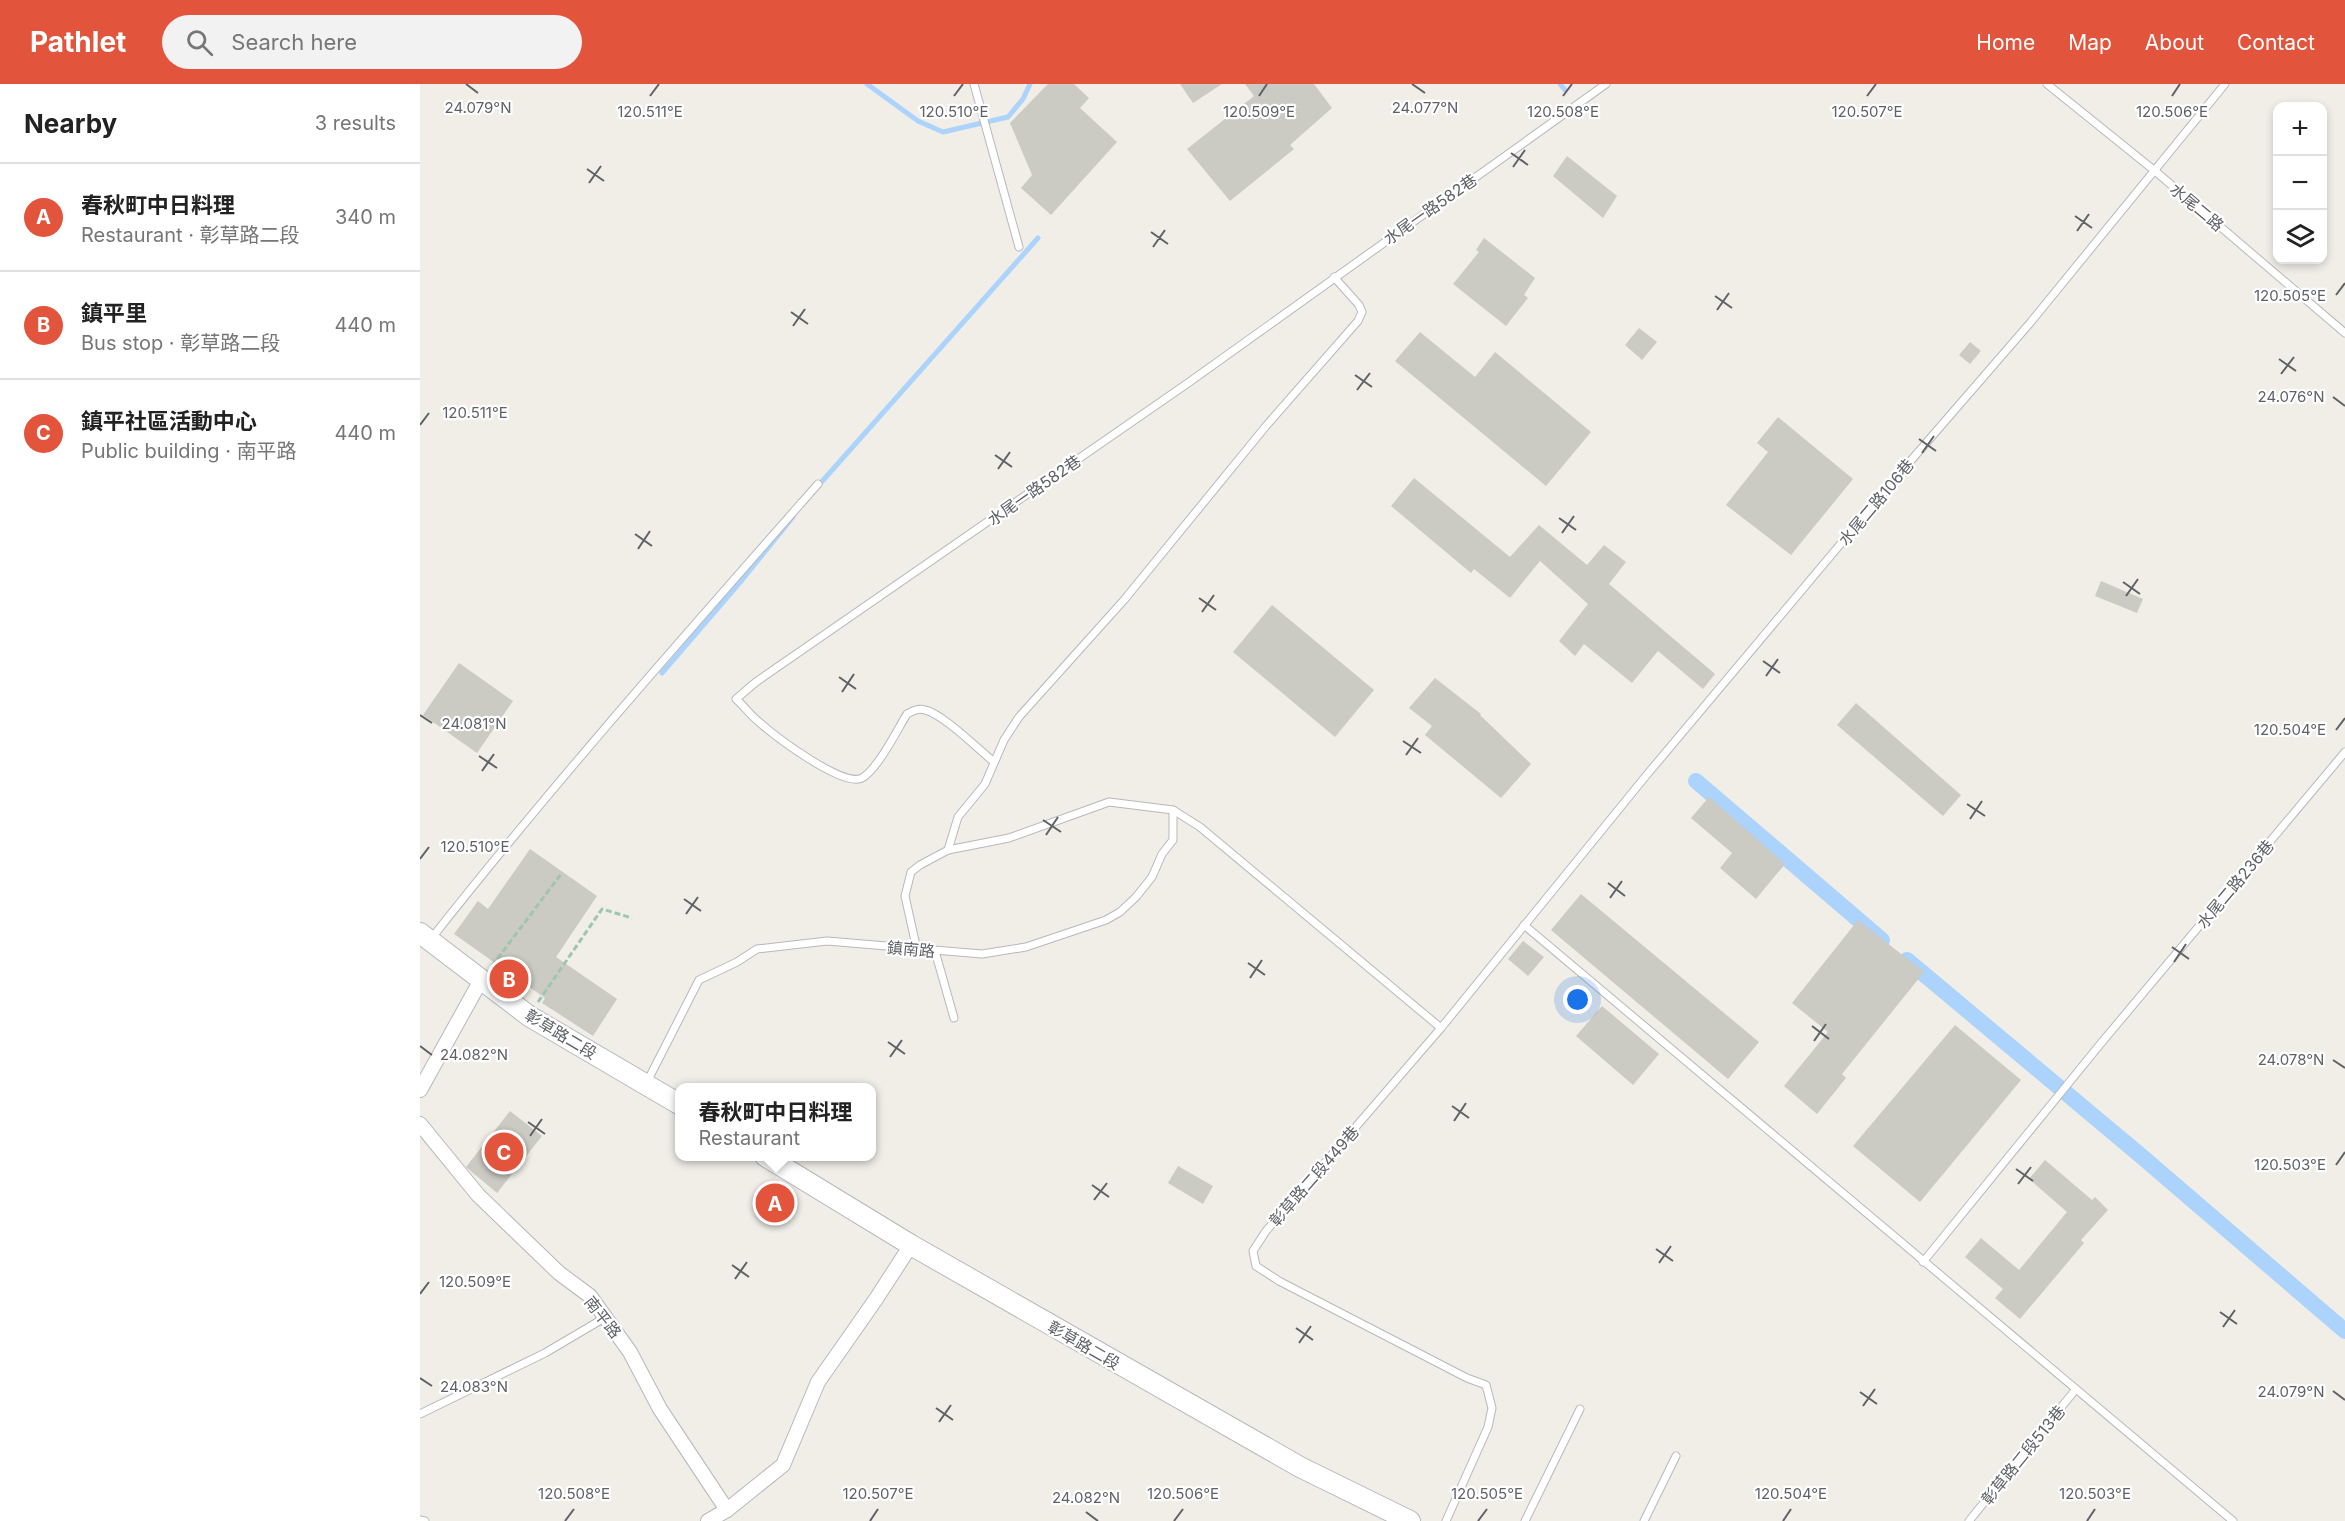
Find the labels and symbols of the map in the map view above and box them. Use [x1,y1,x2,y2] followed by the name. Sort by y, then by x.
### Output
[445,98,512,117] text: 24.079°N
[1392,98,1458,117] text: 24.077°N
[617,102,683,121] text: 120.511°E
[920,102,988,121] text: 120.510°E
[1223,102,1295,121] text: 120.509°E
[1527,102,1599,121] text: 120.508°E
[1831,102,1903,121] text: 120.507°E
[2136,102,2208,121] text: 120.506°E
[1379,169,1481,249] street label: 水尾一路582巷
[2166,179,2228,235] street label: 水尾二路
[2254,286,2326,305] text: 120.505°E
[2258,387,2324,406] text: 24.076°N
[442,403,508,422] text: 120.511°E
[983,450,1085,530] street label: 水尾一路582巷
[1834,455,1918,549] street label: 水尾二路106巷
[441,714,507,733] text: 24.081°N
[2254,720,2326,739] text: 120.504°E
[2192,836,2278,932] street label: 水尾二路236巷
[441,837,509,856] text: 120.510°E
[886,937,936,961] street label: 鎮南路
[490,956,529,1002] pin: B
[1563,985,1592,1014] your location
[522,1005,600,1063] street label: 彰草路二段
[440,1045,508,1064] text: 24.082°N
[2258,1050,2324,1069] text: 24.078°N
[1265,1122,1363,1230] street label: 彰草路二段449巷
[484,1130,524,1174] pin: C
[2254,1155,2326,1174] text: 120.503°E
[756,1180,794,1226] pin: A
[439,1272,511,1291] text: 120.509°E
[580,1292,626,1342] street label: 南平路
[1044,1316,1124,1374] street label: 彰草路二段
[440,1377,508,1396] text: 24.083°N
[2258,1382,2325,1401] text: 24.079°N
[1977,1401,2069,1509] street label: 彰草路二段513巷
[538,1484,610,1503] text: 120.508°E
[842,1484,914,1503] text: 120.507°E
[1147,1484,1219,1503] text: 120.506°E
[1451,1484,1523,1503] text: 120.505°E
[1755,1484,1827,1503] text: 120.504°E
[2059,1484,2131,1503] text: 120.503°E
[1052,1488,1120,1507] text: 24.082°N

